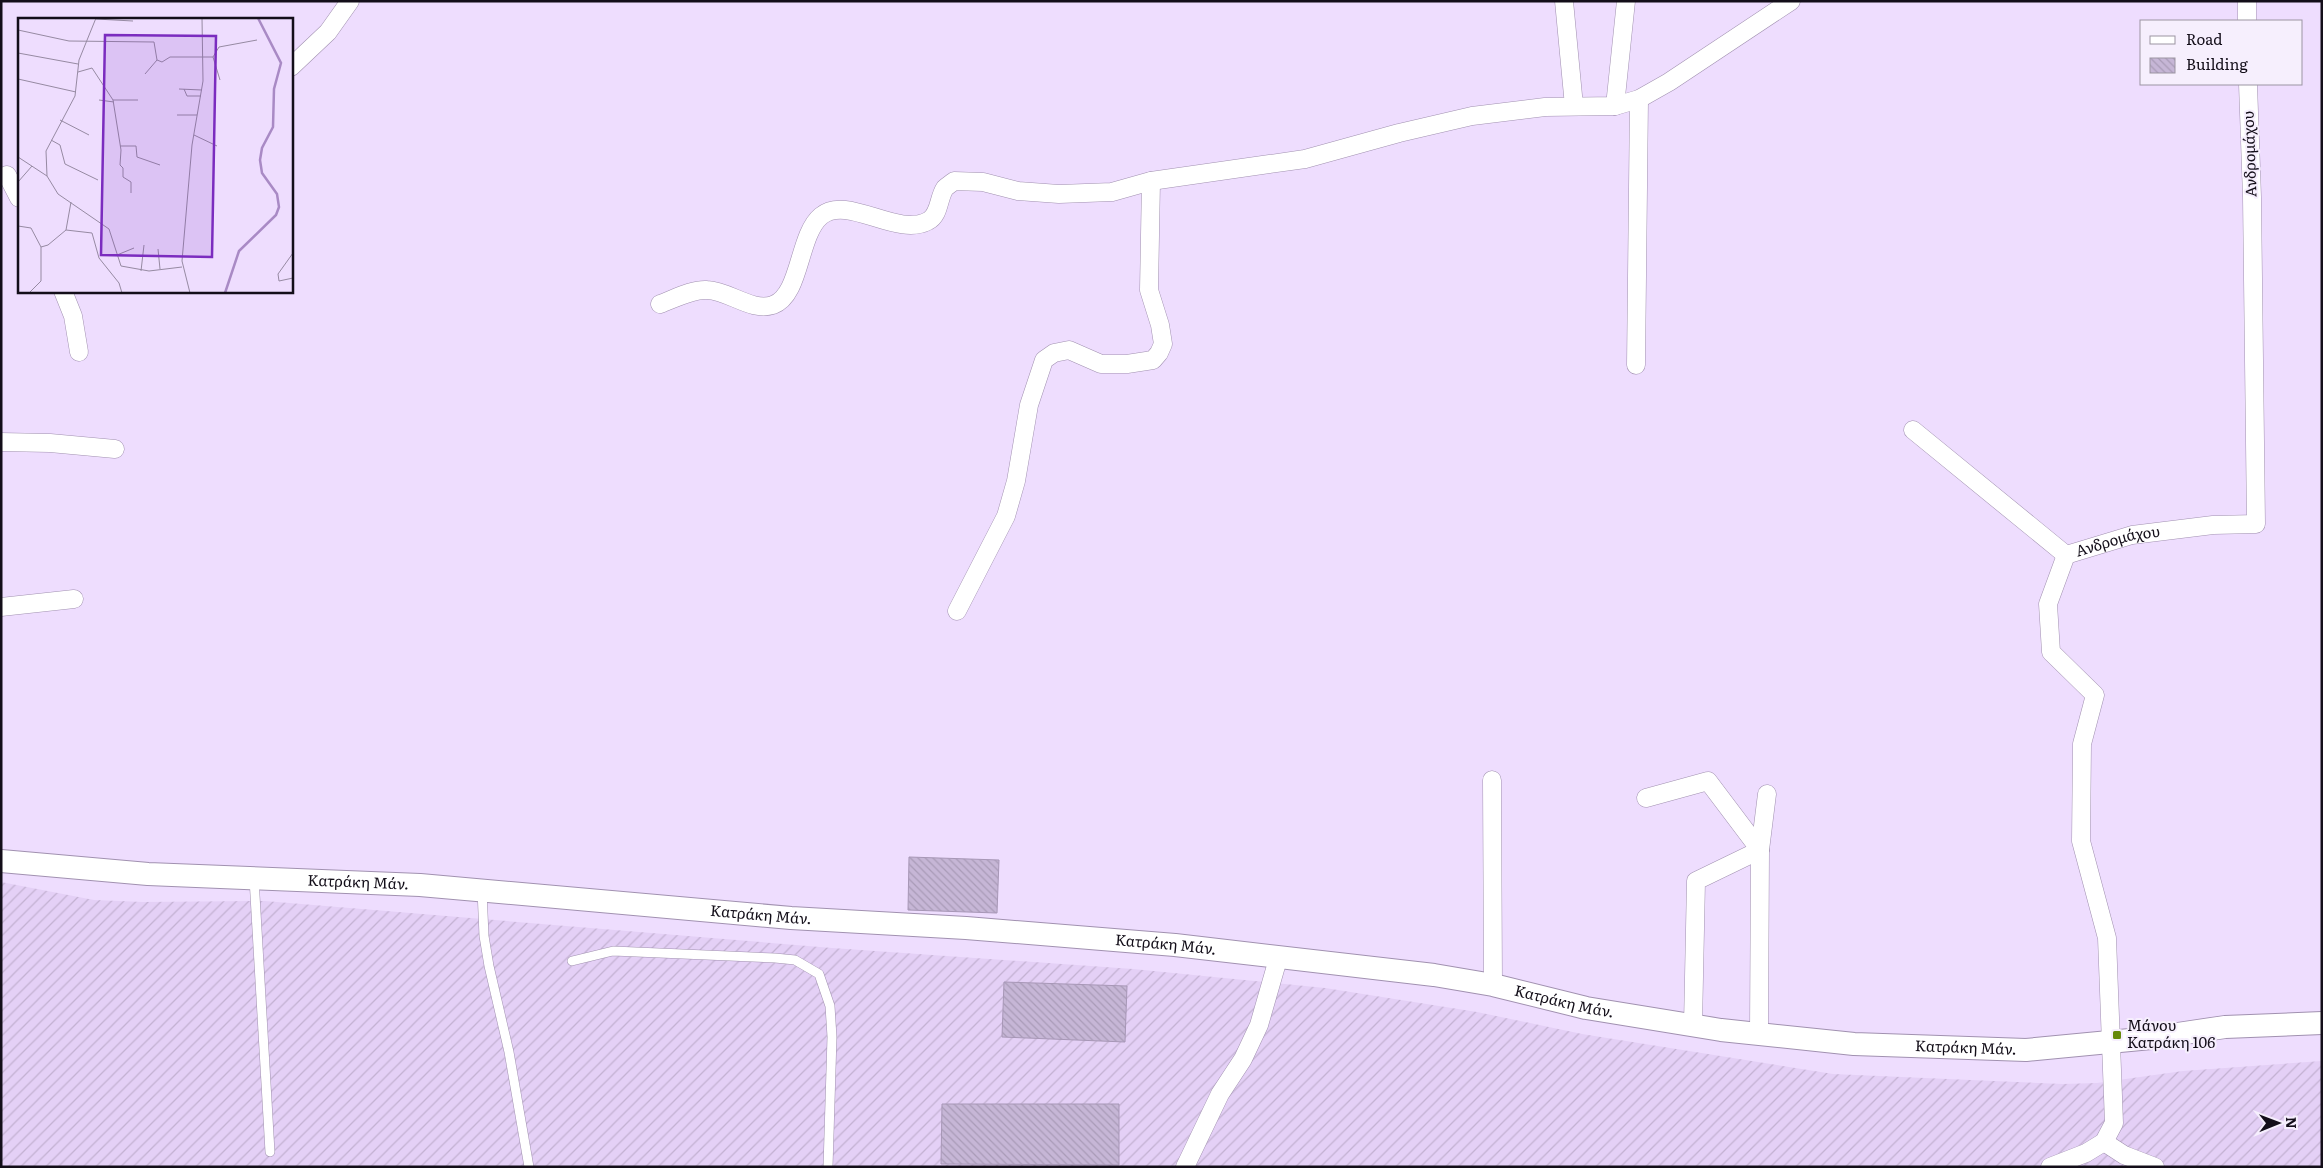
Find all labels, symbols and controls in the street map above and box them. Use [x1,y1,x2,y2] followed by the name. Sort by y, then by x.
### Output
[18,18,292,292] inset map
[2140,20,2303,85] legend
[2186,27,2222,50] text: Road
[2186,52,2248,75] text: Building
[2235,110,2262,198] street label: Ανδρομάχου
[2072,519,2161,562] street label: Ανδρομάχου
[307,867,410,895] street label: Κατράκη Μάν.
[709,898,812,929] street label: Κατράκη Μάν.
[1114,927,1218,960] street label: Κατράκη Μάν.
[1512,978,1616,1022] street label: Κατράκη Μάν.
[2127,1013,2215,1053] place label: Μάνου Κατράκη 106
[2111,1029,2123,1041] marker: Μάνου Κατράκη 106
[1915,1033,2017,1060] street label: Κατράκη Μάν.
[2253,1098,2303,1148] north arrow
[2282,1117,2302,1129] text: N

